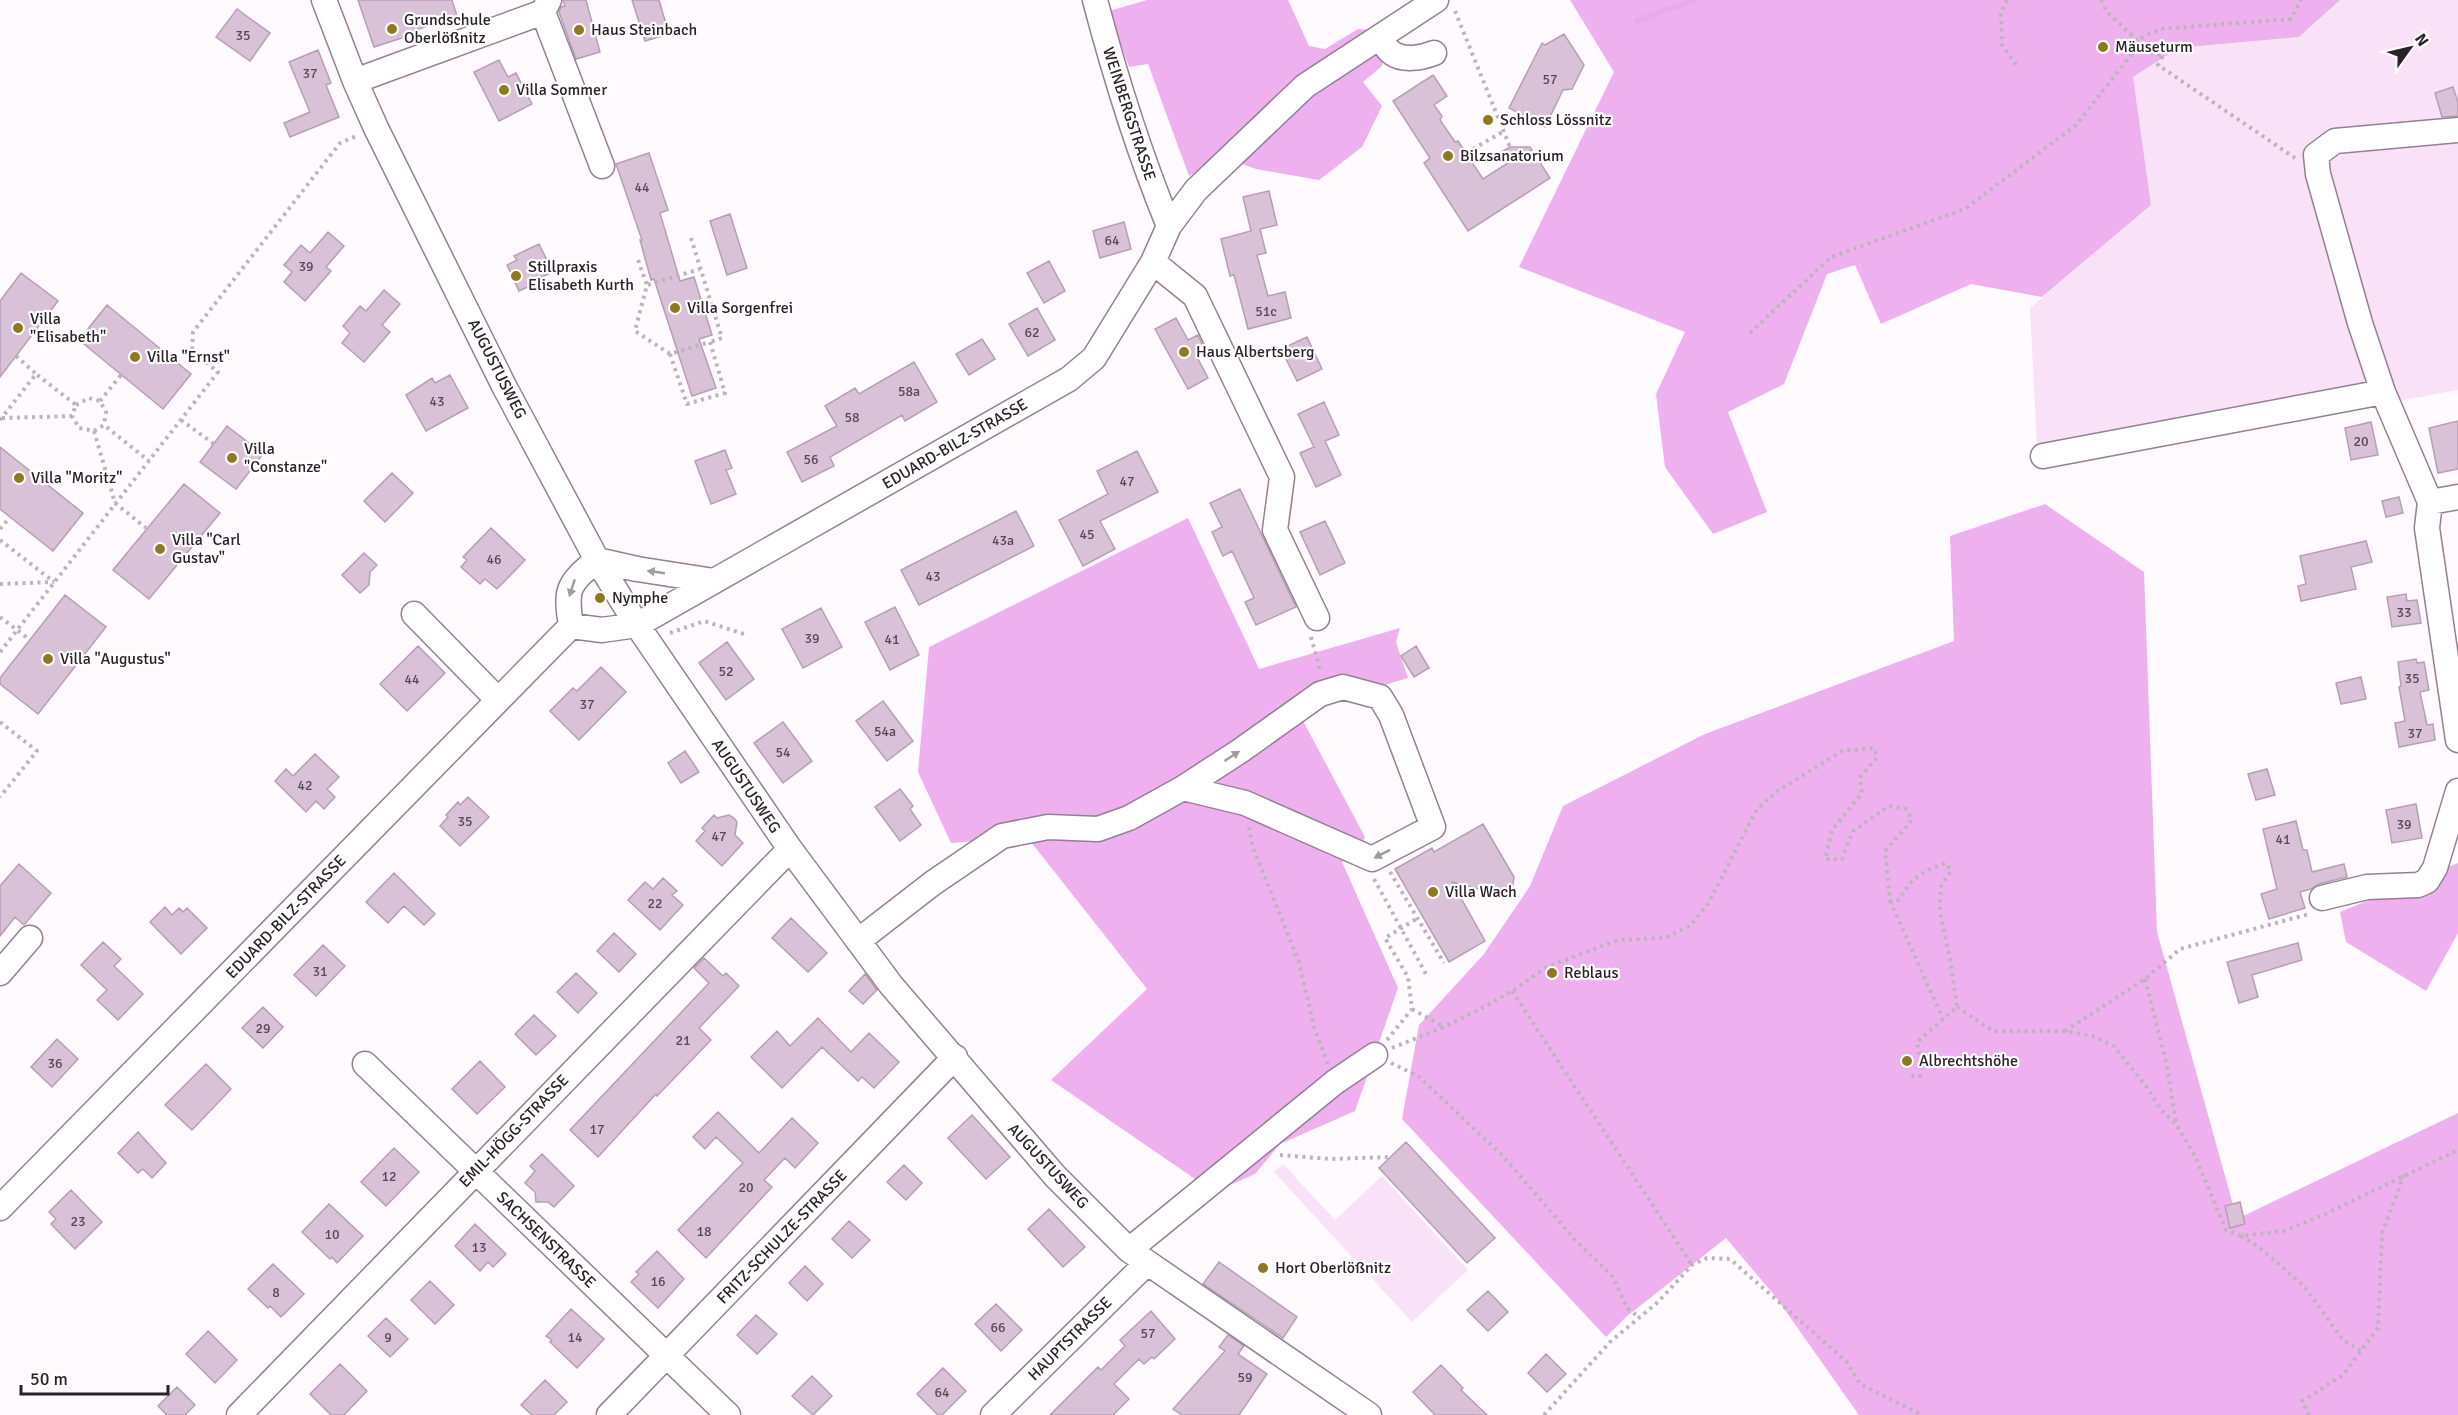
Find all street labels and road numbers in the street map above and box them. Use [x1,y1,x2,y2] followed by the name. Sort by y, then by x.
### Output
[1098,45,1160,183] street label: WEINBERGSTRASSE
[463,316,531,422] street label: AUGUSTUSWEG
[879,394,1031,494] street label: EDUARD-BILZ-STRASSE
[707,735,785,837] street label: AUGUSTUSWEG
[222,851,350,983] street label: EDUARD-BILZ-STRASSE
[455,1070,573,1192] street label: EMIL-HÖGG-STRASSE
[1003,1119,1093,1213] street label: AUGUSTUSWEG
[713,1166,851,1308] street label: FRITZ-SCHULZE-STRASSE
[492,1188,600,1292] street label: SACHSENSTRASSE
[1024,1293,1116,1385] street label: HAUPTSTRASSE

